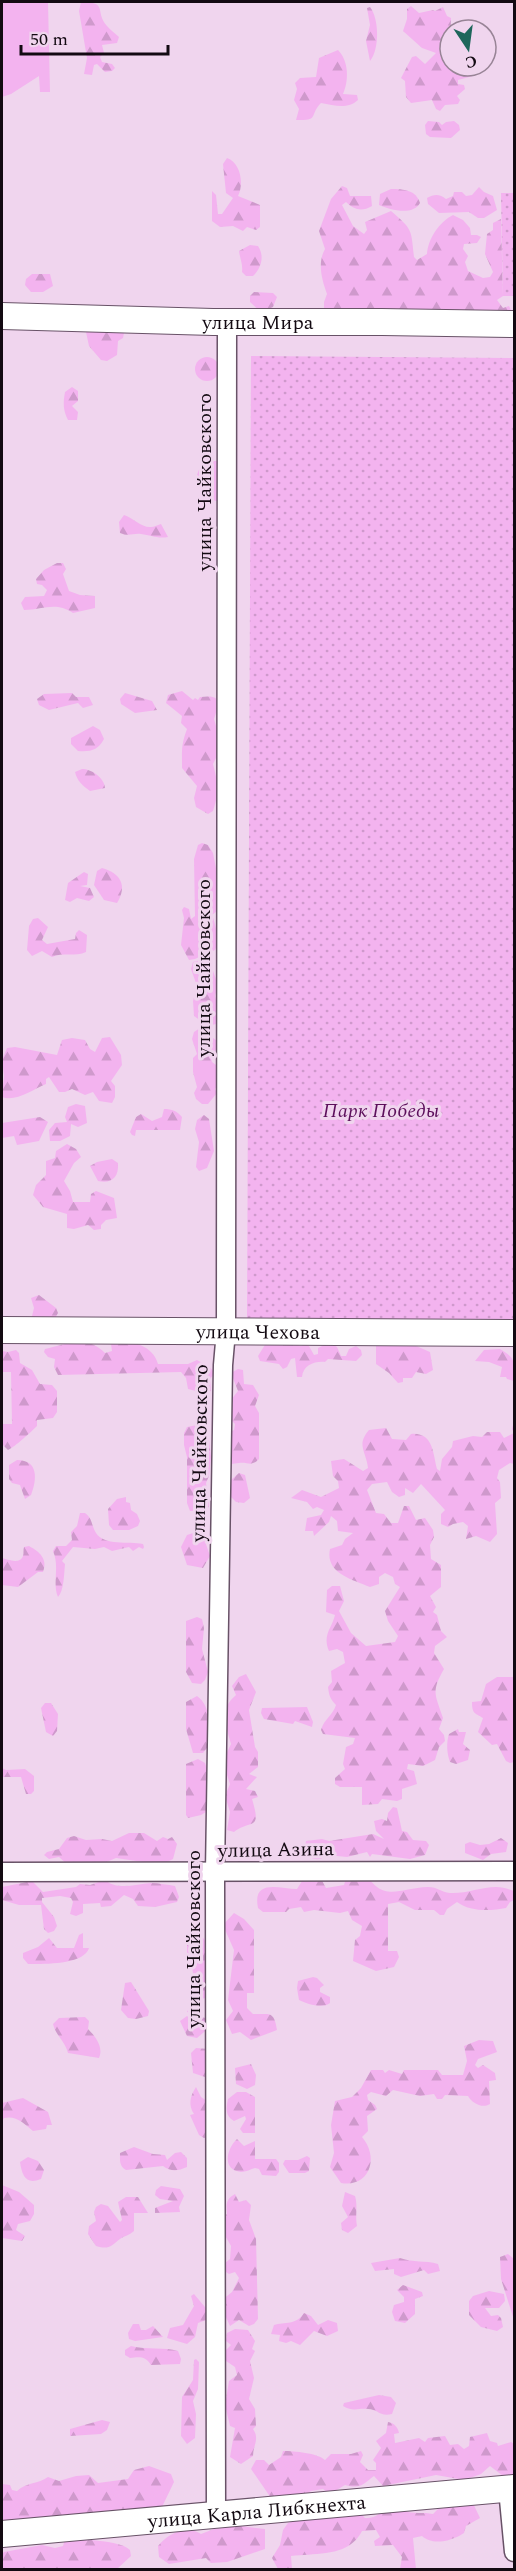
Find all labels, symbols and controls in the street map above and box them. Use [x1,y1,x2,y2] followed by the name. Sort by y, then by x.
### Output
[21,18,168,56] scale bar
[438,18,498,78] north arrow
[30,26,68,53] text: 50 m
[463,49,479,75] text: С
[201,308,314,338] street label: улица Мира
[190,393,220,572] street label: улица Чайковского
[189,879,219,1058] street label: улица Чайковского
[323,1096,440,1126] park label: Парк Победы
[195,1317,320,1348] street label: улица Чехова
[183,1364,217,1543] street label: улица Чайковского
[217,1834,335,1866] street label: улица Азина
[179,1850,209,2029] street label: улица Чайковского
[146,2487,368,2537] street label: улица Карла Либкнехта

